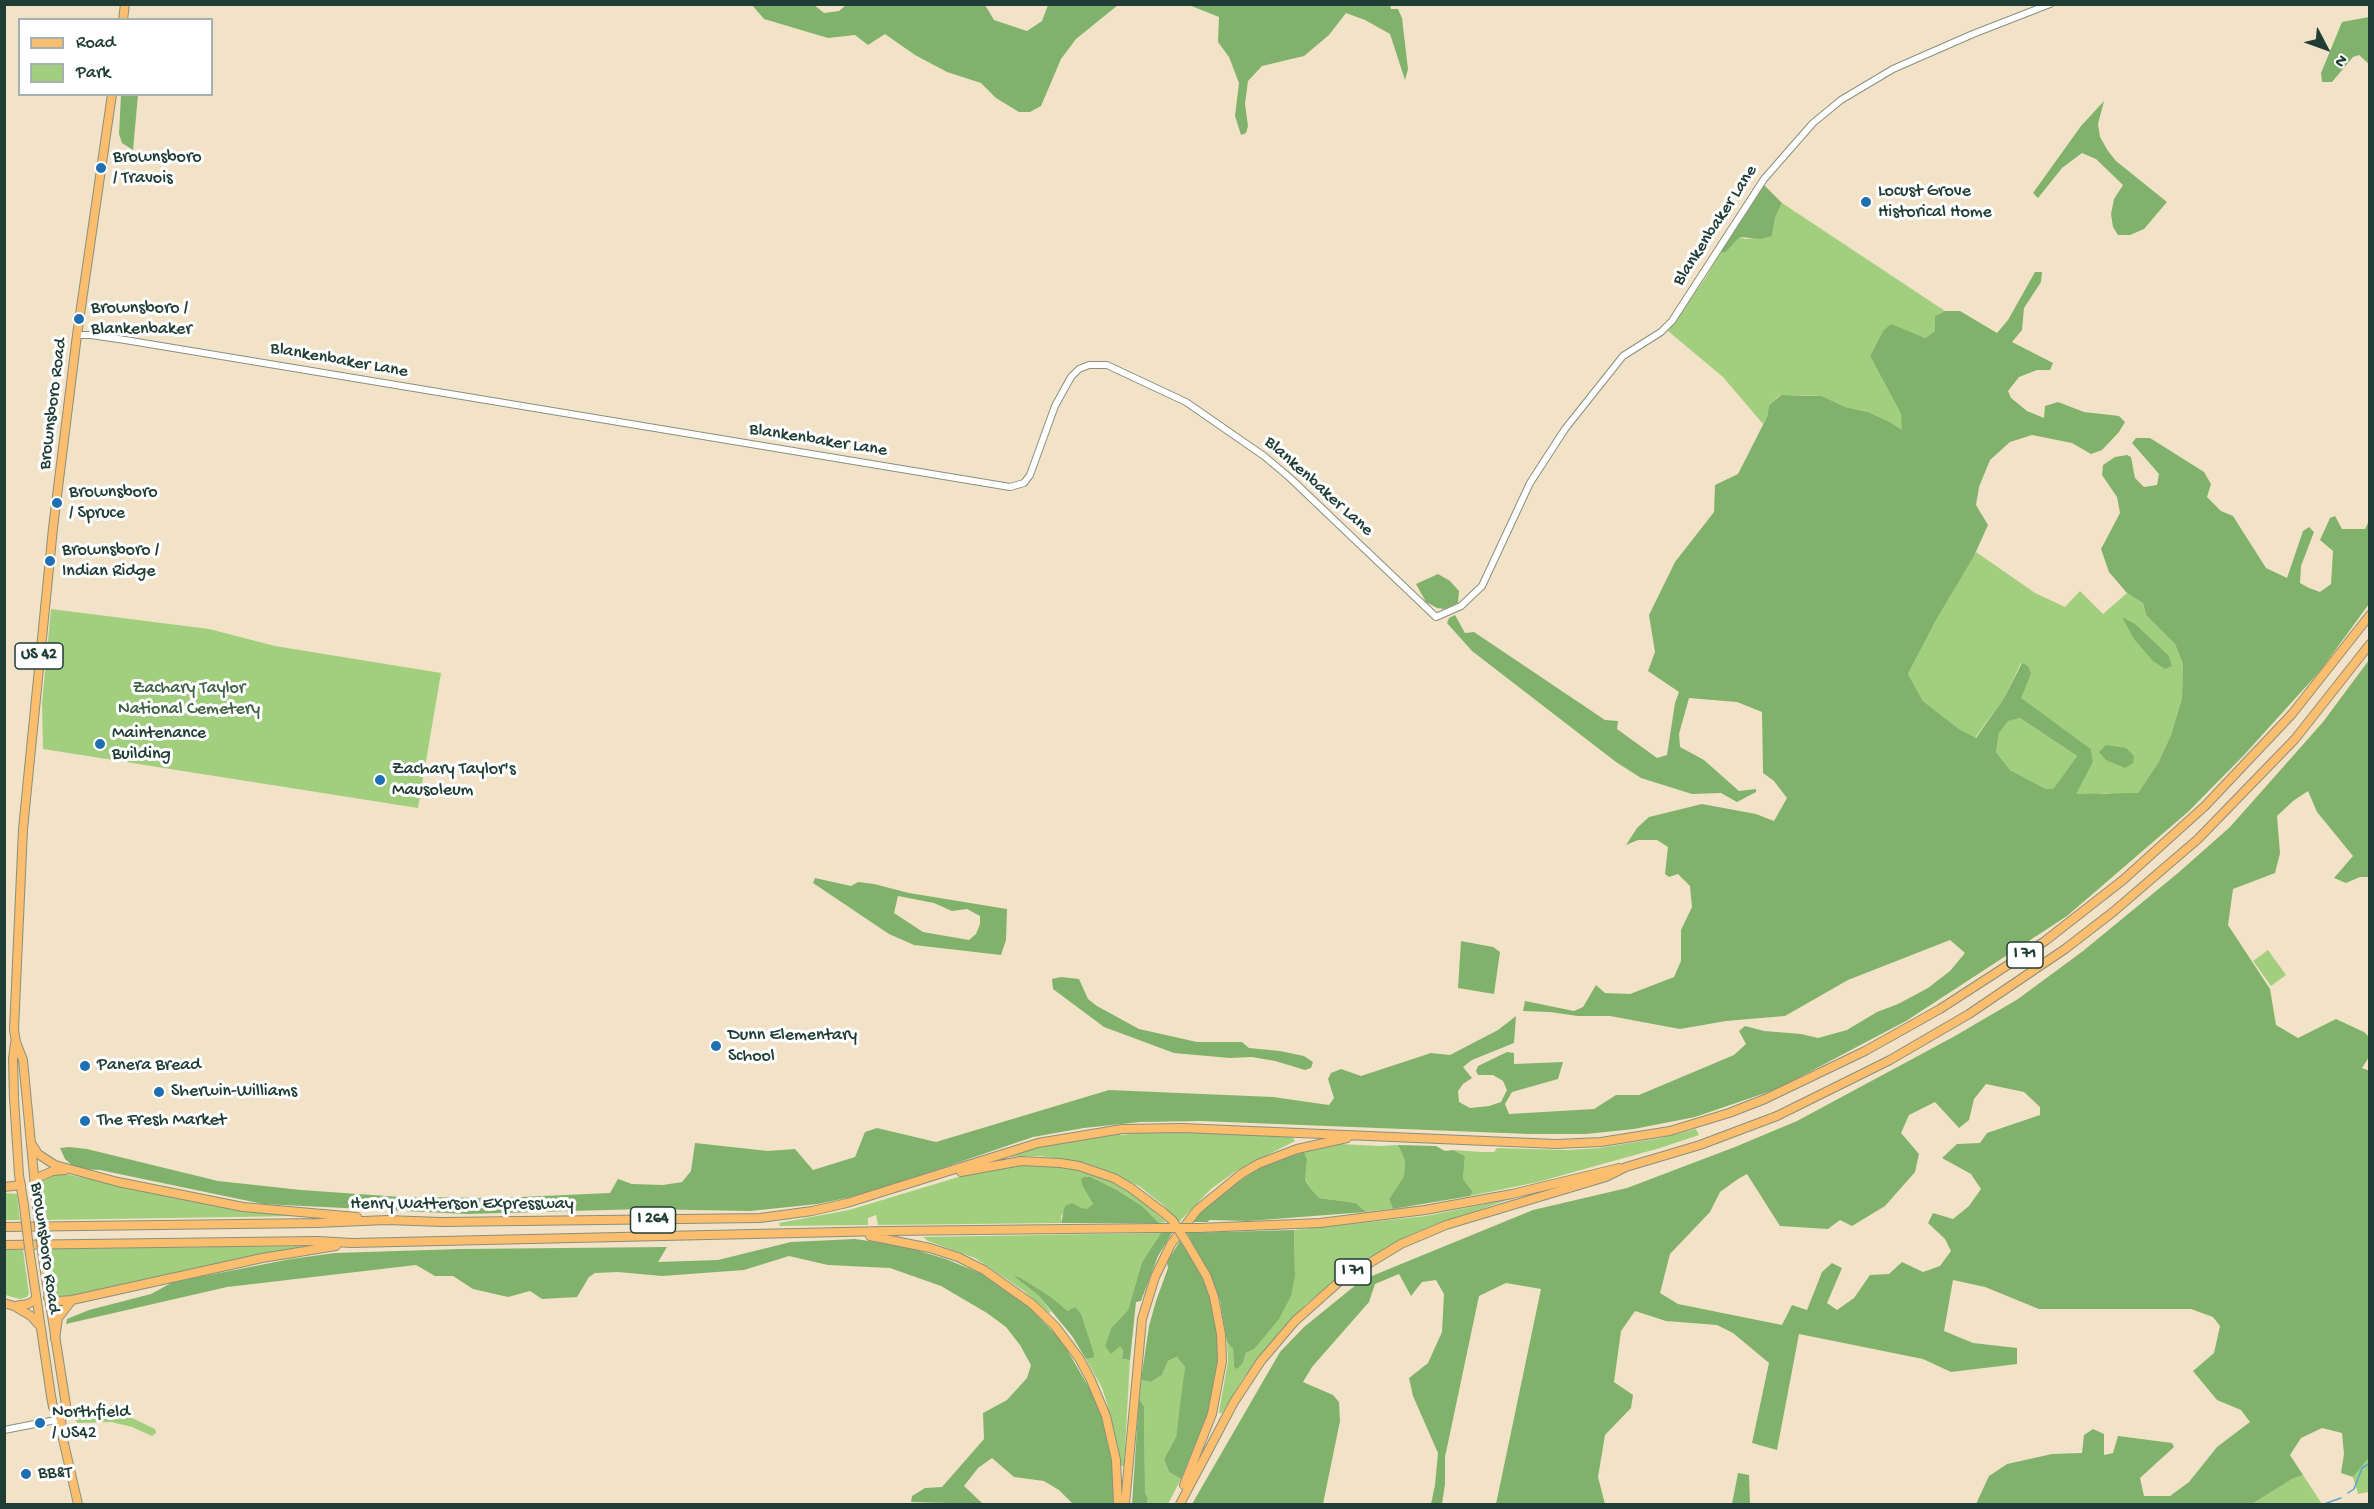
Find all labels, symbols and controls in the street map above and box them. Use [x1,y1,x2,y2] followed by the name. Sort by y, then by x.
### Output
[18,18,213,96] legend
[2296,18,2356,78] north arrow
[76,33,115,54] text: Road
[2329,50,2351,70] text: N
[76,63,110,84] text: Park
[113,147,202,190] place label: Brownsboro / Travois
[94,161,108,175] marker: Brownsboro / Travois
[1669,162,1763,290] street label: Blankenbaker Lane
[1878,181,1992,224] place label: Locust Grove Historical Home
[1859,195,1873,209] marker: Locust Grove Historical Home
[91,298,192,340] place label: Brownsboro / Blankenbaker
[72,312,86,326] marker: Brownsboro / Blankenbaker
[35,337,73,471] street label: Brownsboro Road
[268,338,410,384] street label: Blankenbaker Lane
[747,419,889,463] street label: Blankenbaker Lane
[1259,432,1377,542] street label: Blankenbaker Lane
[69,482,158,524] place label: Brownsboro / Spruce
[50,496,64,510] marker: Brownsboro / Spruce
[62,540,159,582] place label: Brownsboro / Indian Ridge
[43,554,57,568] marker: Brownsboro / Indian Ridge
[15,643,63,669] road number: US 42
[118,678,260,720] park label: Zachary Taylor National Cemetery
[112,723,206,766] place label: Maintenance Building
[93,737,107,751] marker: Maintenance Building
[392,759,516,802] place label: Zachary Taylor's Mausoleum
[373,773,387,787] marker: Zachary Taylor's Mausoleum
[2007,942,2043,968] road number: I 71
[728,1025,857,1068] place label: Dunn Elementary School
[709,1039,723,1053] marker: Dunn Elementary School
[97,1055,201,1077] place label: Panera Bread
[78,1059,92,1073] marker: Panera Bread
[171,1081,297,1103] place label: Sherwin-Williams
[152,1085,166,1099] marker: Sherwin-Williams
[97,1110,226,1132] place label: The Fresh Market
[78,1114,92,1128] marker: The Fresh Market
[24,1181,64,1315] street label: Brownsboro Road
[350,1194,574,1216] street label: Henry Watterson Expressway
[630,1207,676,1233] road number: I 264
[1335,1259,1371,1285] road number: I 71
[52,1402,130,1444] place label: Northfield / US42
[33,1416,47,1430] marker: Northfield / US42
[38,1463,72,1485] place label: BB&T
[19,1467,33,1481] marker: BB&T

